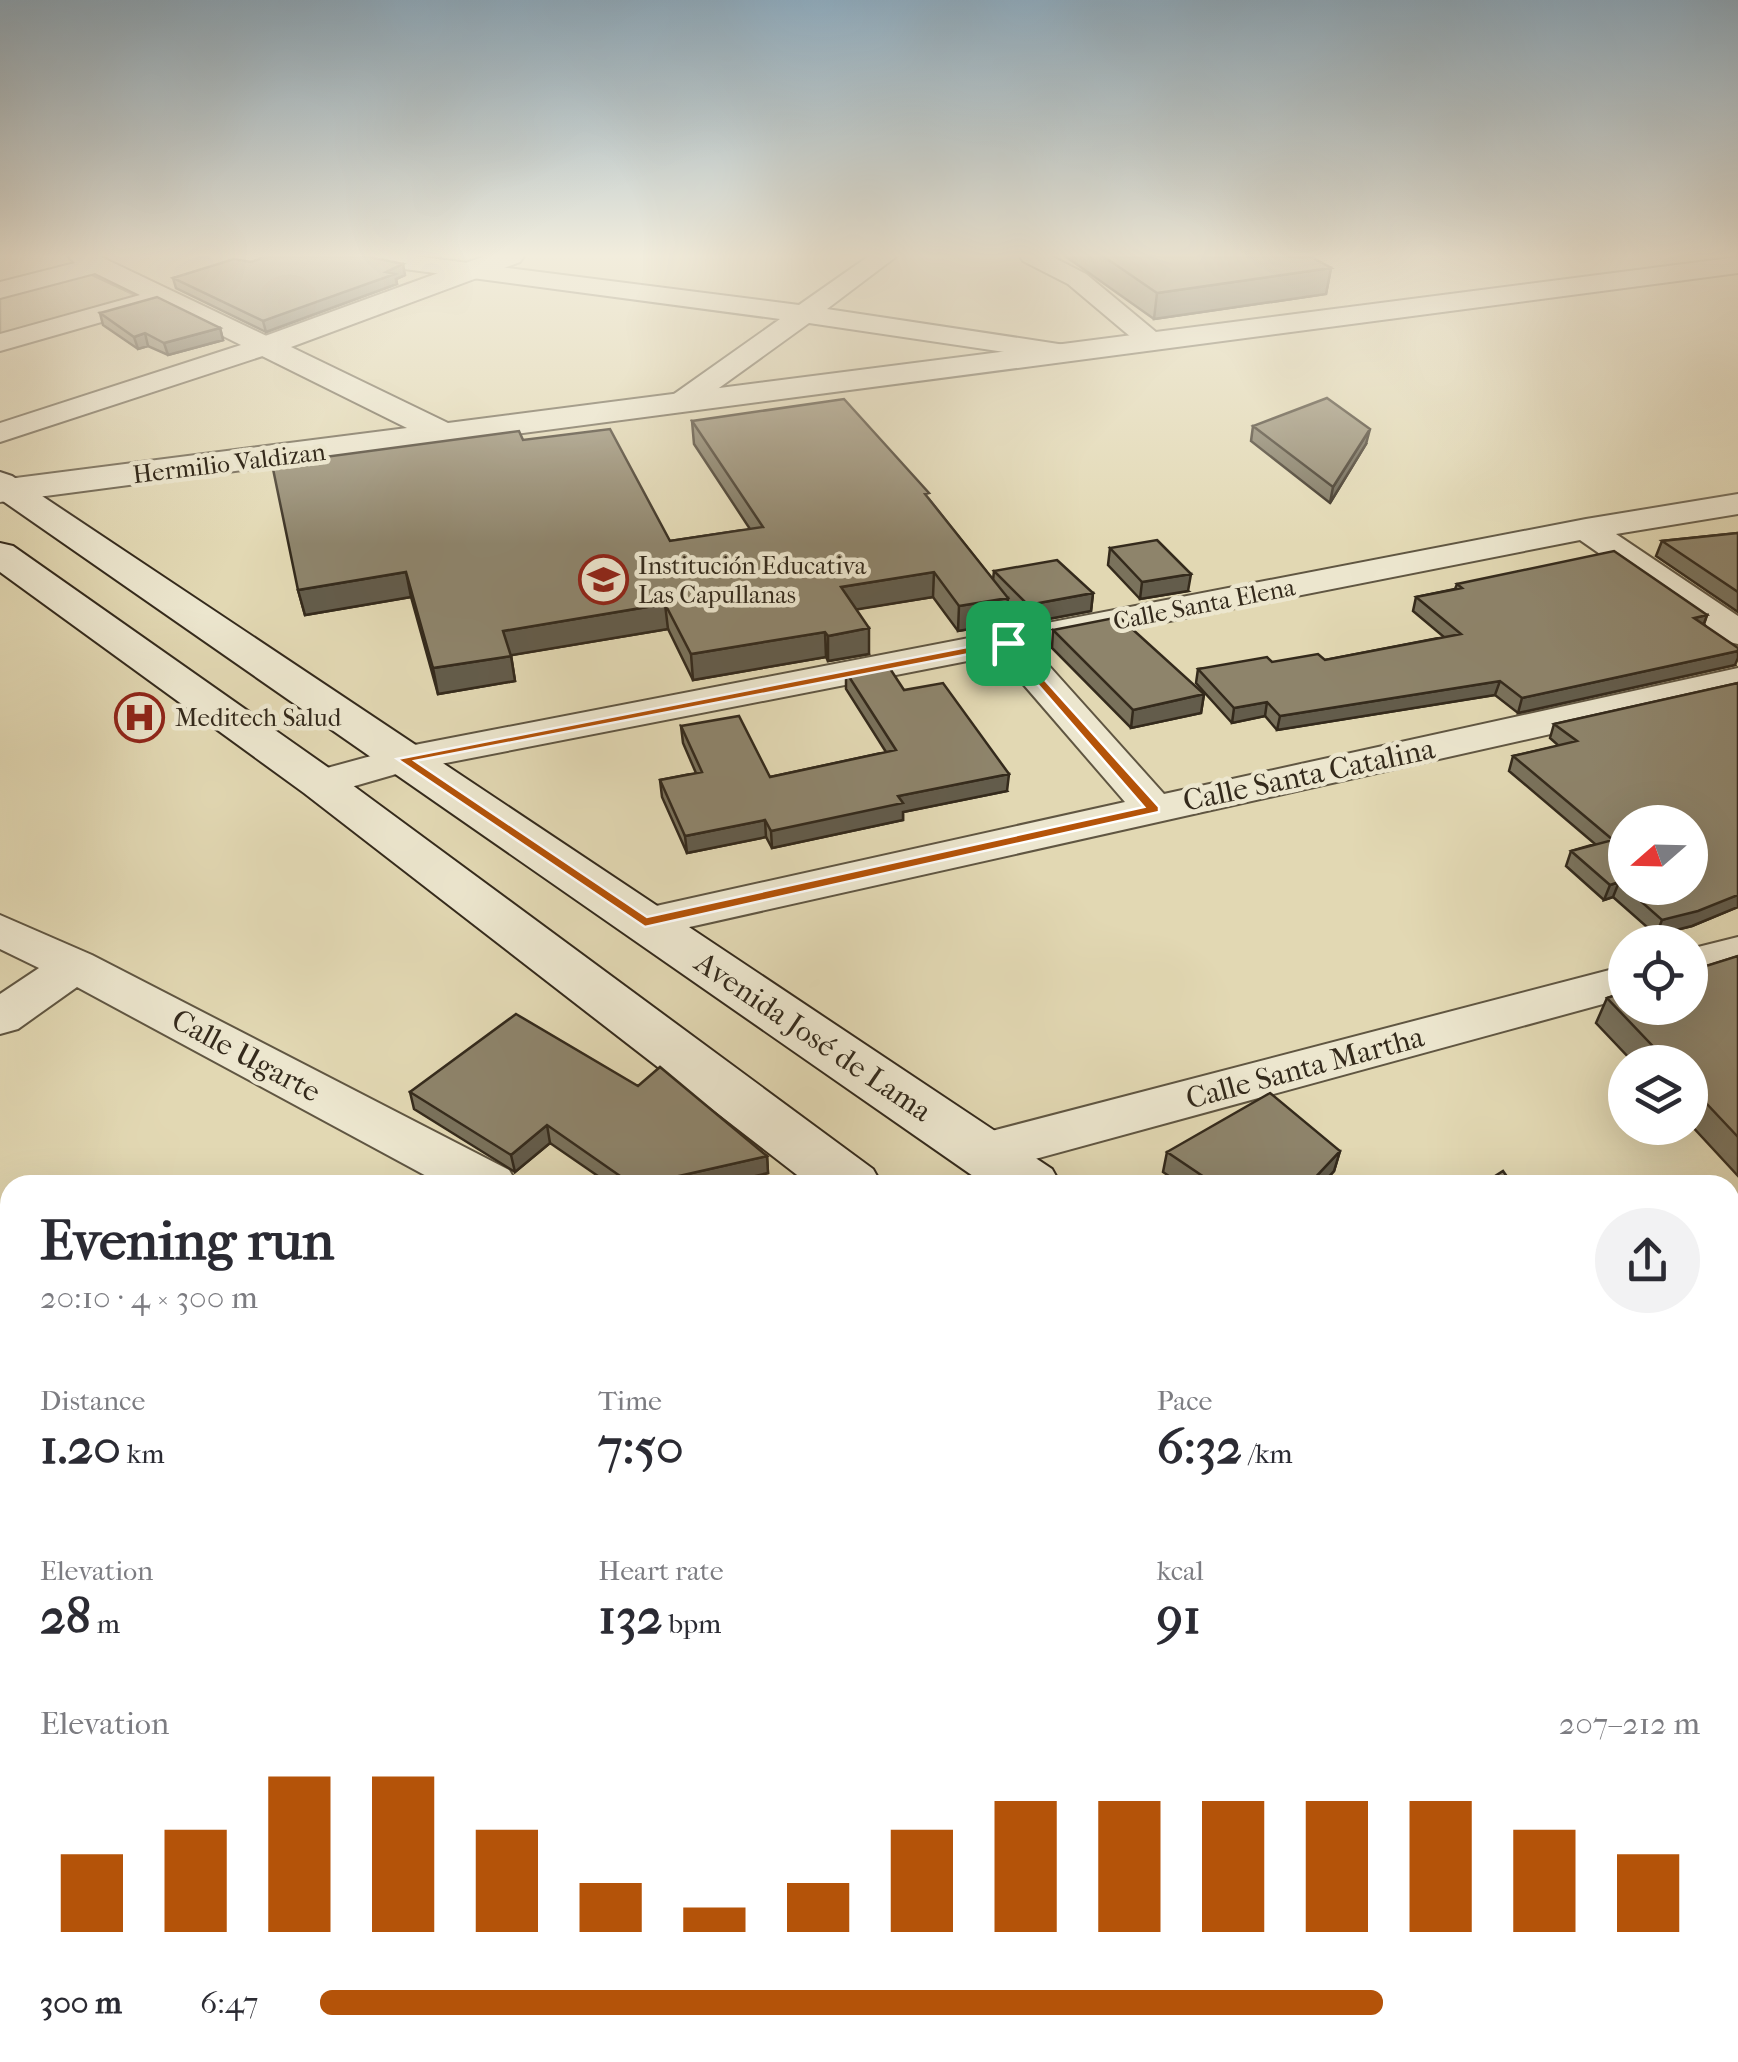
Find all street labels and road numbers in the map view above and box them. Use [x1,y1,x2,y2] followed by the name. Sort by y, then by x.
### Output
[131,437,327,489] street label: Hermilio Valdizan
[1111,572,1298,636] street label: Calle Santa Elena
[1180,731,1439,819] street label: Calle Santa Catalina
[687,944,939,1130] street label: Avenida José de Lama
[166,1002,326,1110] street label: Calle Ugarte
[1182,1019,1429,1117] street label: Calle Santa Martha

